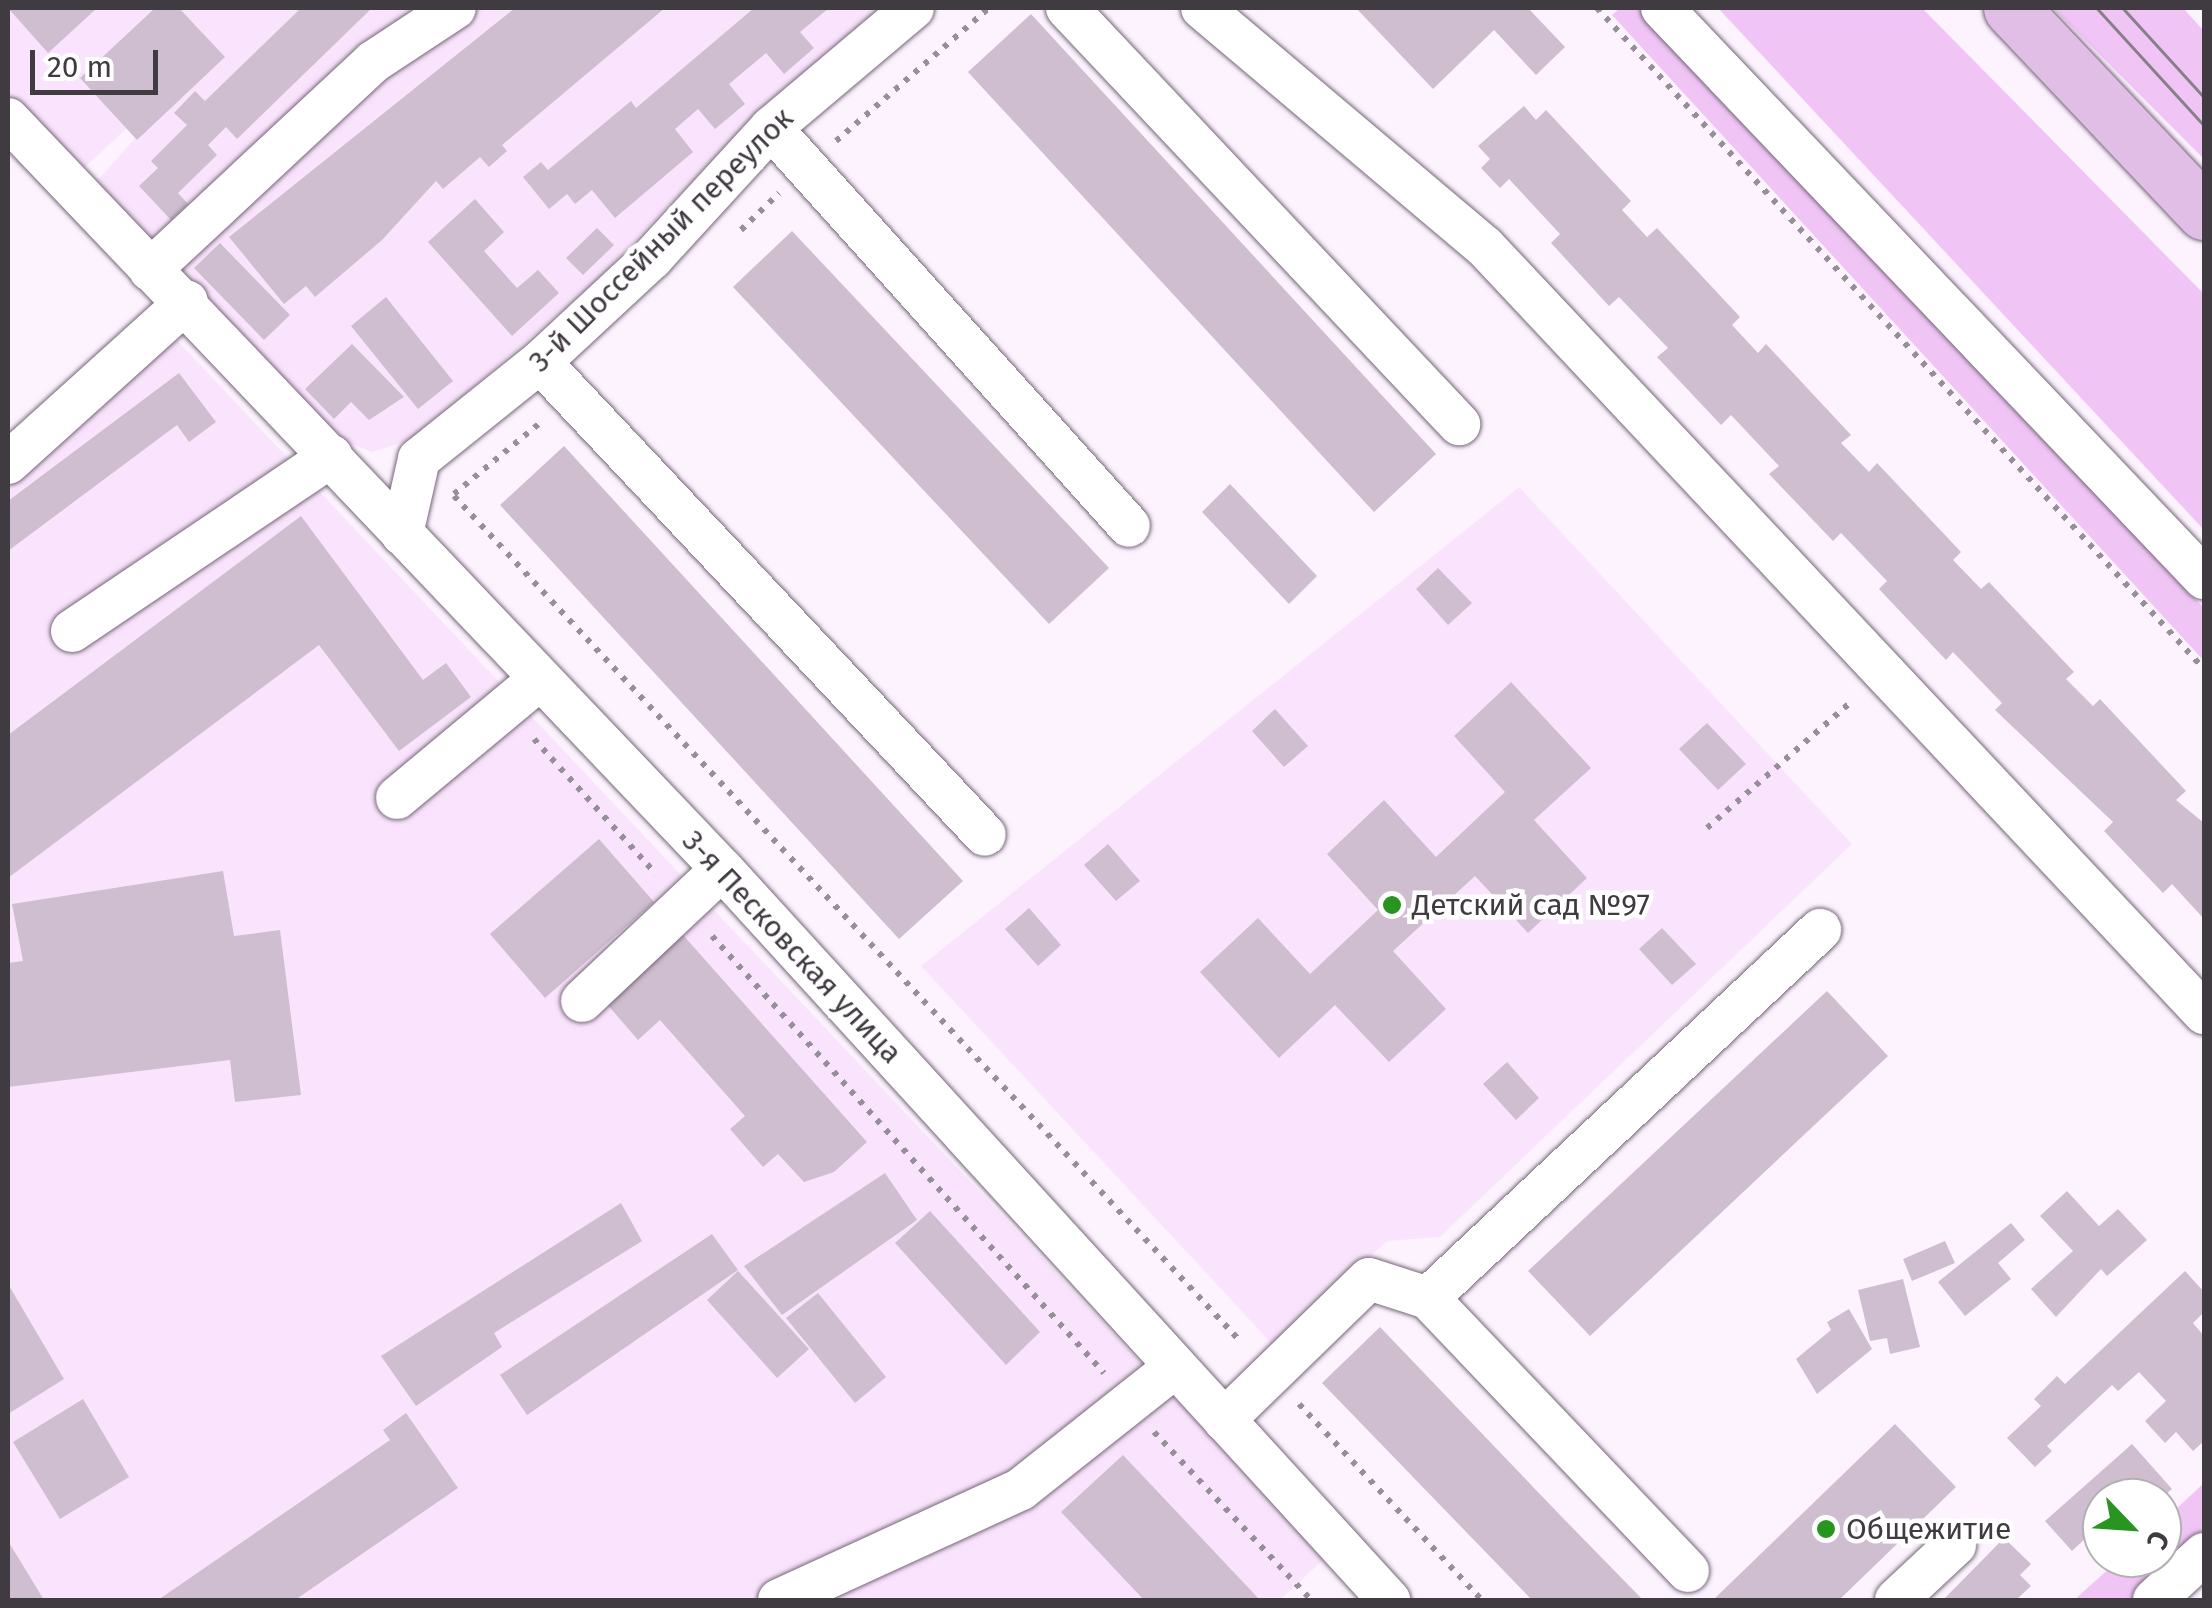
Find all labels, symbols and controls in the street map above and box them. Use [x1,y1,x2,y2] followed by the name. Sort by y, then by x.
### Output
[35,30,162,92] scale bar
[47,49,112,85] text: 20 m
[521,100,801,380] street label: 3-й Шоссейный переулок
[675,823,909,1071] street label: 3-я Песковская улица
[1412,887,1650,923] place label: Детский сад №97
[1381,894,1403,916] marker: Детский сад №97
[2082,1478,2182,1578] north arrow
[1846,1511,2011,1547] place label: Общежитие
[1815,1518,1837,1540] marker: Общежитие
[2139,1526,2176,1554] text: С

